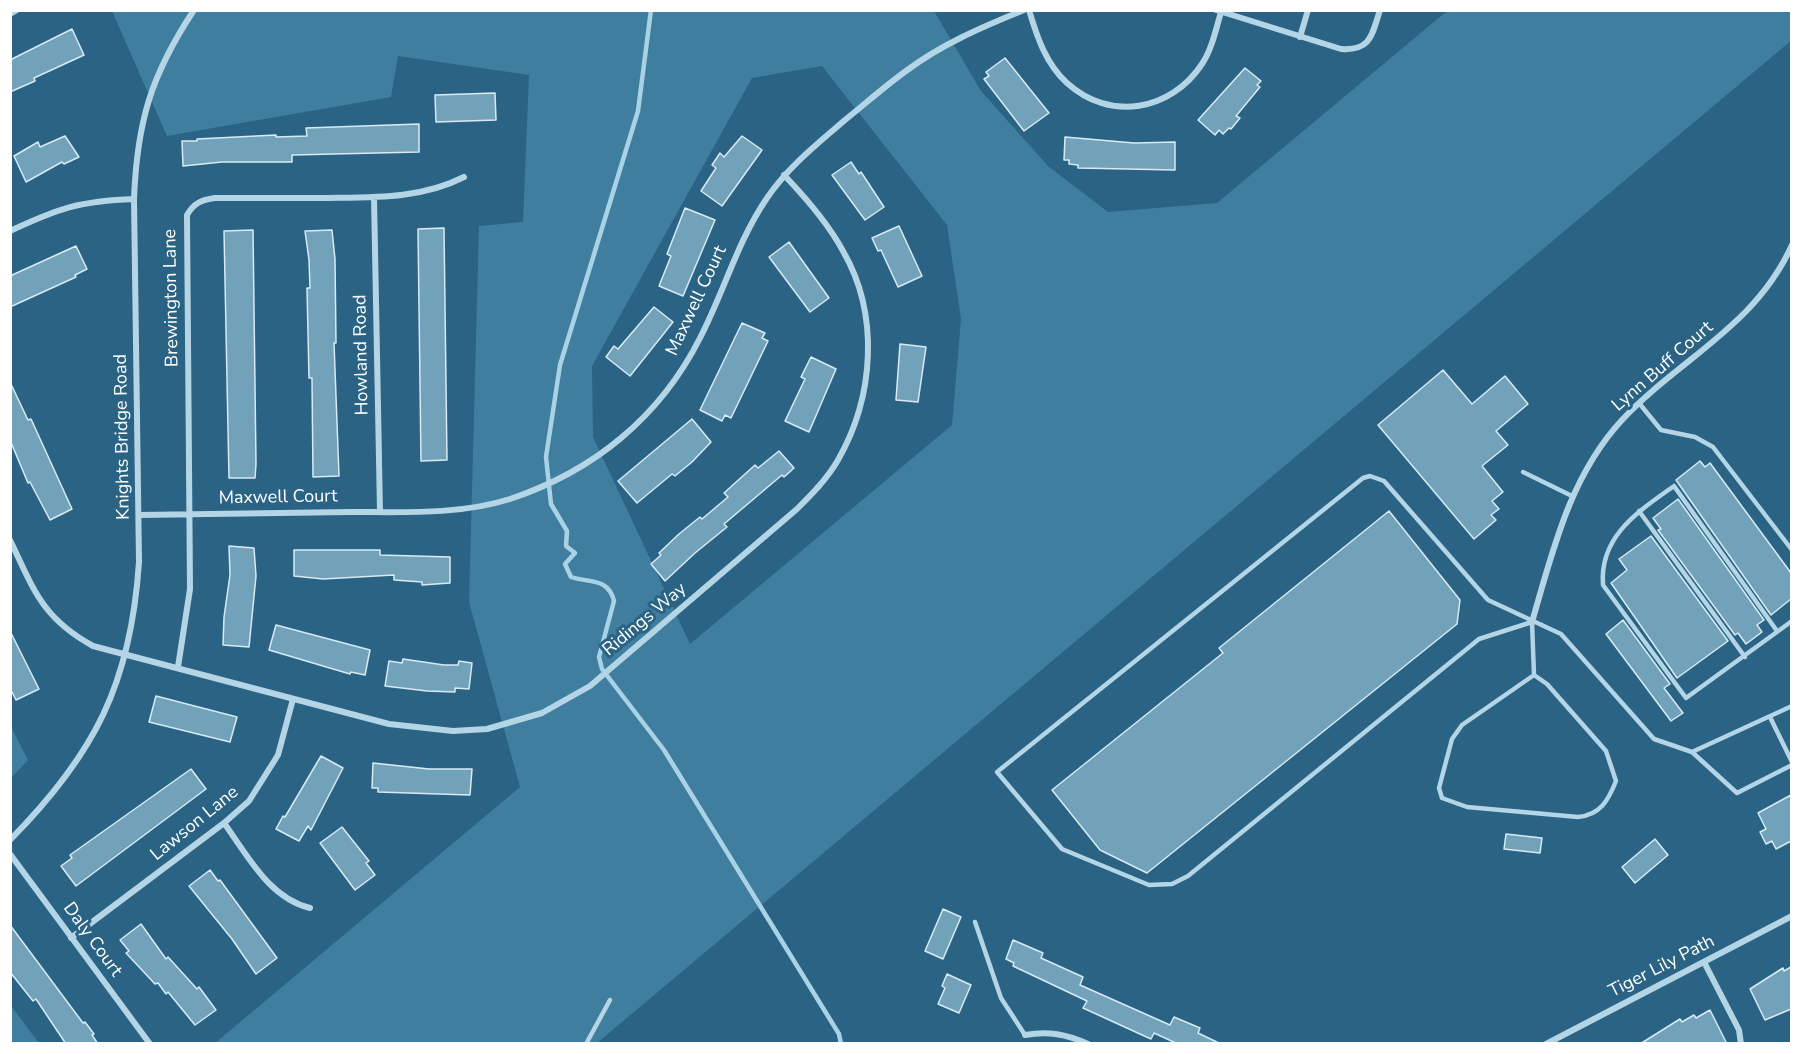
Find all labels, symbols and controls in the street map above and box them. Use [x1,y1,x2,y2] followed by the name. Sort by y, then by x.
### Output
[160,229,184,367] street label: Brewington Lane
[662,243,732,359] street label: Maxwell Court
[350,294,374,416] street label: Howland Road
[1608,317,1718,417] street label: Lynn Buff Court
[111,354,135,520] street label: Knights Bridge Road
[218,486,338,510] street label: Maxwell Court
[599,579,691,661] street label: Ridings Way
[147,782,243,866] street label: Lawson Lane
[58,899,126,981] street label: Daly Court
[1605,931,1719,1003] street label: Tiger Lily Path

